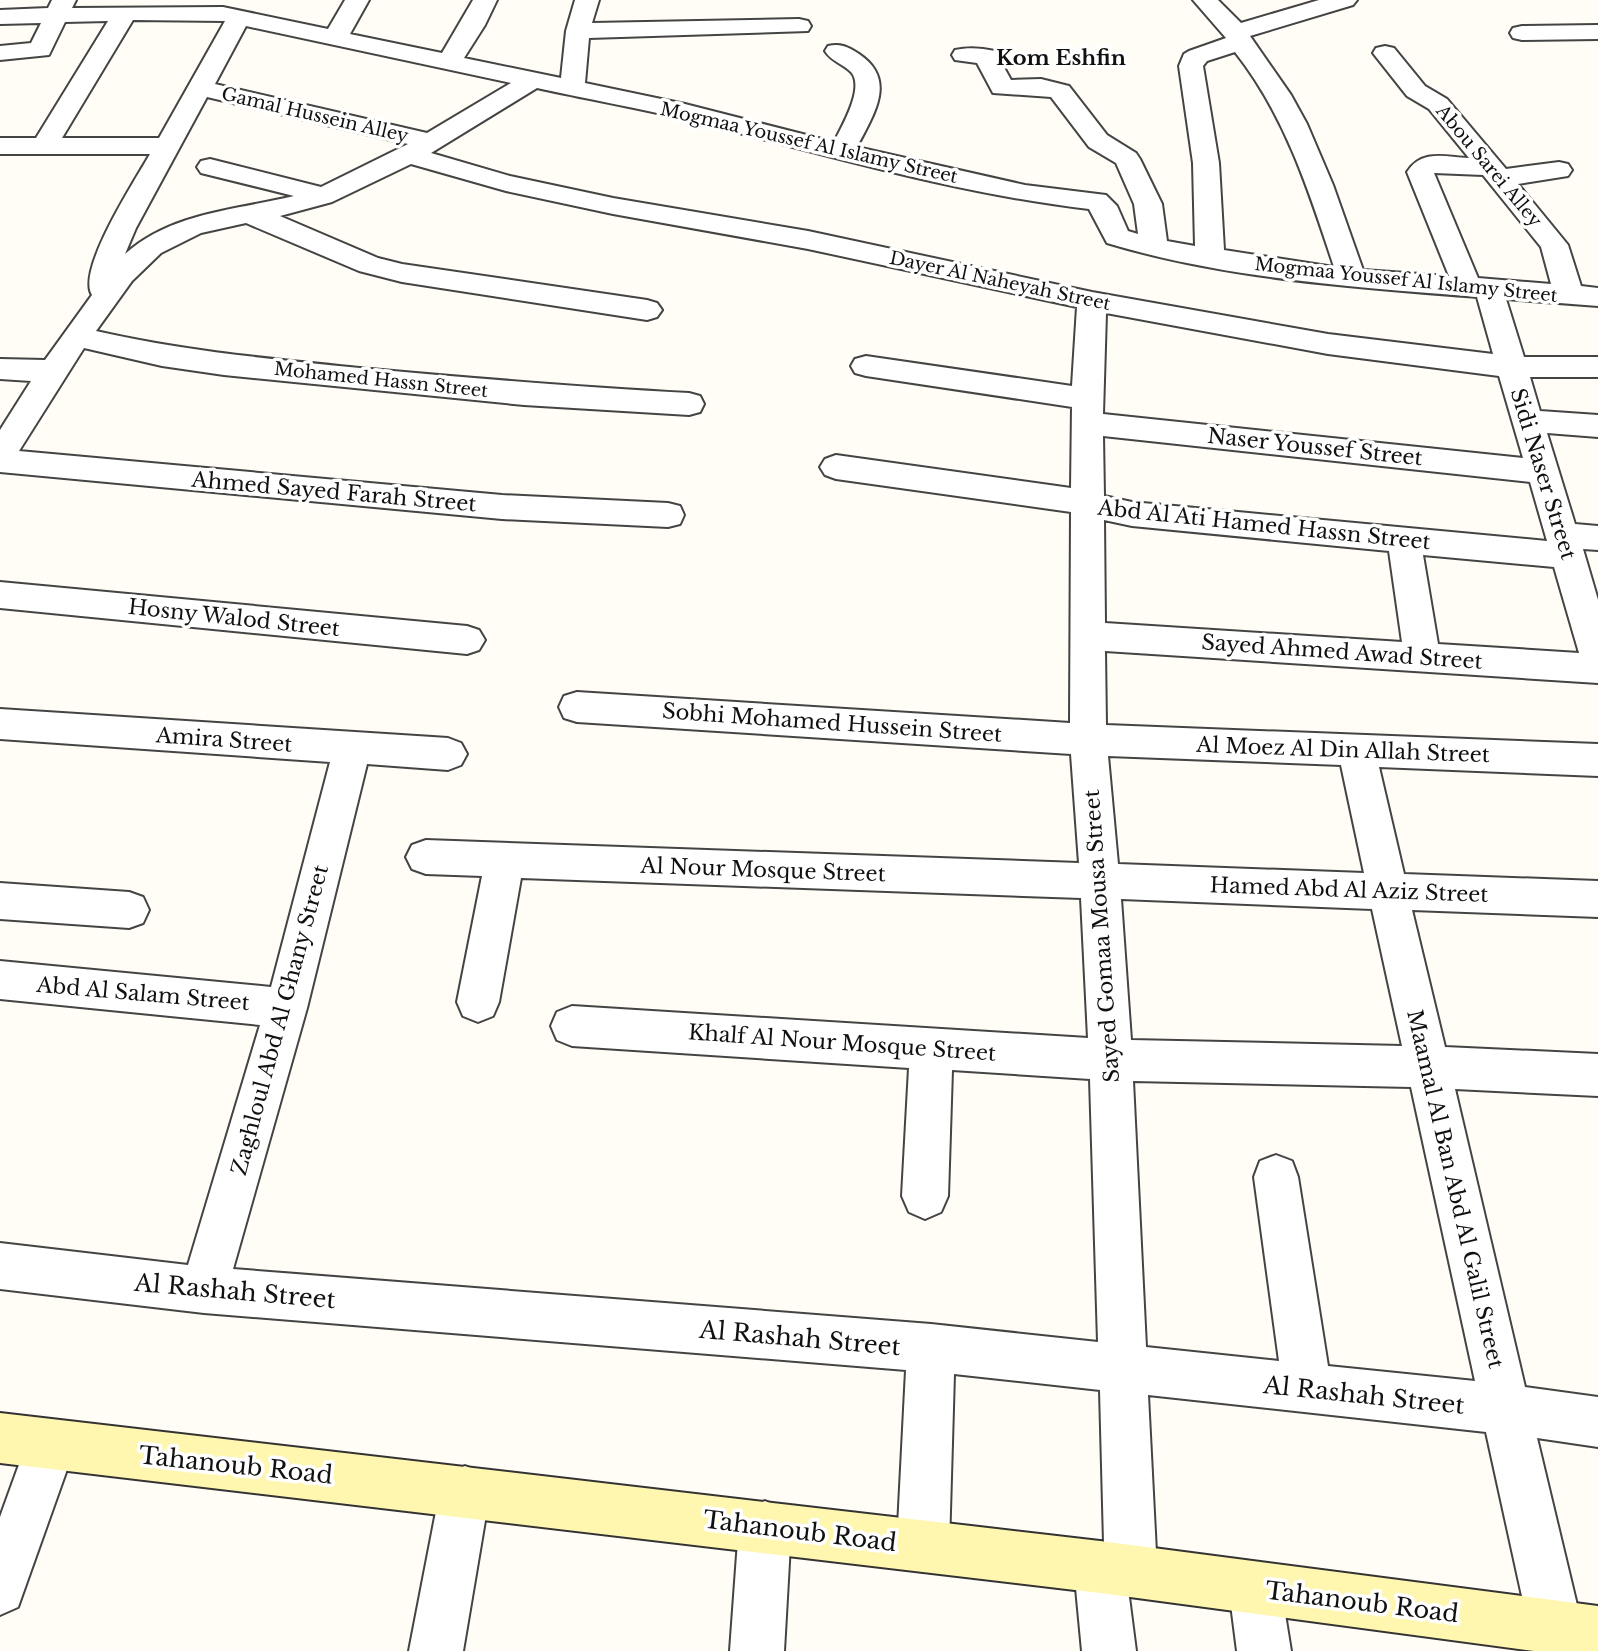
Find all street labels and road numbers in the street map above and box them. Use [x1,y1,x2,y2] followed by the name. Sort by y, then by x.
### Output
[219,83,411,147] street label: Gamal Hussein Alley
[658,98,960,188] street label: Mogmaa Youssef Al Islamy Street
[1431,100,1547,232] street label: Abou Sarei Alley
[888,247,1113,315] street label: Dayer Al Naheyah Street
[1253,253,1559,307] street label: Mogmaa Youssef Al Islamy Street
[273,358,489,402] street label: Mohamed Hassn Street
[1505,385,1581,563] street label: Sidi Naser Street
[1206,423,1424,471] street label: Naser Youssef Street
[190,467,477,517] street label: Ahmed Sayed Farah Street
[1095,494,1432,555] street label: Abd Al Ati Hamed Hassn Street
[127,594,341,642] street label: Hosny Walod Street
[1201,629,1483,675] street label: Sayed Ahmed Awad Street
[661,698,1003,748] street label: Sobhi Mohamed Hussein Street
[154,722,293,758] street label: Amira Street
[1195,732,1490,768] street label: Al Moez Al Din Allah Street
[1079,788,1125,1083] street label: Sayed Gomaa Mousa Street
[639,853,886,887] street label: Al Nour Mosque Street
[226,862,334,1178] street label: Zaghloul Abd Al Ghany Street
[1209,872,1489,908] street label: Hamed Abd Al Aziz Street
[34,972,251,1016] street label: Abd Al Salam Street
[1401,1007,1509,1371] street label: Maamal Al Ban Abd Al Galil Street
[687,1019,997,1067] street label: Khalf Al Nour Mosque Street
[132,1268,337,1314] street label: Al Rashah Street
[697,1315,902,1361] street label: Al Rashah Street
[1261,1370,1466,1420] street label: Al Rashah Street
[138,1440,334,1490] street label: Tahanoub Road
[702,1505,898,1557] street label: Tahanoub Road
[1264,1576,1460,1628] street label: Tahanoub Road

